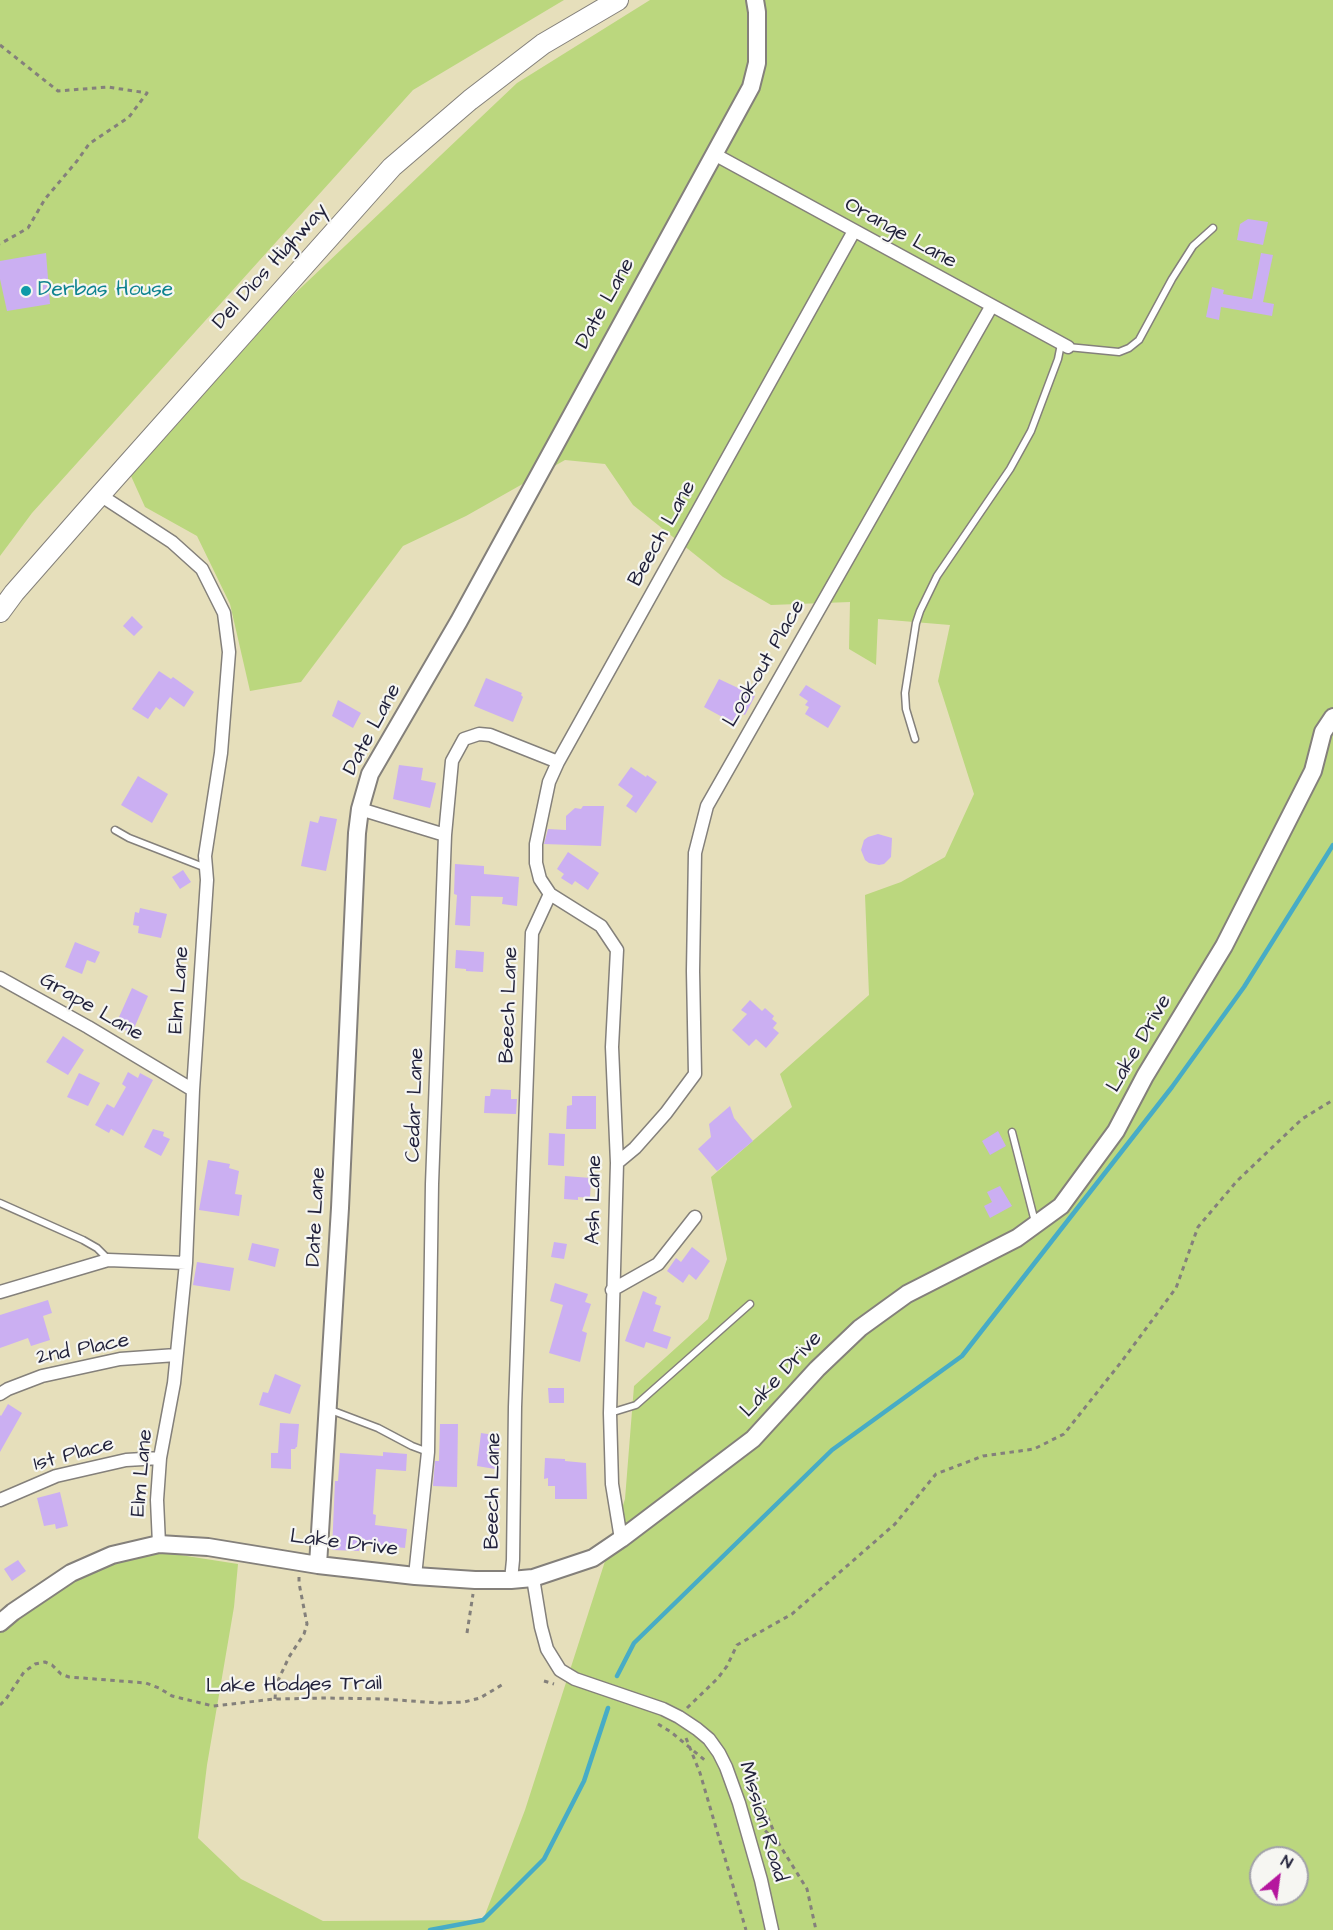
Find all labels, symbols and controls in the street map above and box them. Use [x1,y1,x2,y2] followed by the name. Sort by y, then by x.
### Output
[839,193,961,275] street label: Orange Lane
[208,199,334,335] street label: Del Dios Highway
[571,254,641,354] street label: Date Lane
[38,278,173,304] place label: Derbas House
[19,284,33,298] marker: Derbas House
[624,477,702,591] street label: Beech Lane
[718,596,812,732] street label: Lookout Place
[338,680,408,780] street label: Date Lane
[164,945,196,1035] street label: Elm Lane
[495,946,525,1064] street label: Beech Lane
[35,968,147,1048] street label: Grape Lane
[1102,991,1178,1097] street label: Lake Drive
[401,1047,431,1163] street label: Cedar Lane
[582,1155,608,1245] street label: Ash Lane
[302,1167,332,1267] street label: Date Lane
[736,1327,828,1423] street label: Lake Drive
[35,1329,131,1371] street label: 2nd Place
[127,1428,159,1518] street label: Elm Lane
[31,1432,117,1478] street label: 1st Place
[480,1432,508,1550] street label: Beech Lane
[289,1525,399,1563] street label: Lake Drive
[206,1672,382,1700] street label: Lake Hodges Trail
[732,1759,792,1885] street label: Mission Road
[1249,1846,1309,1906] north arrow
[1277,1850,1296,1874] text: N

